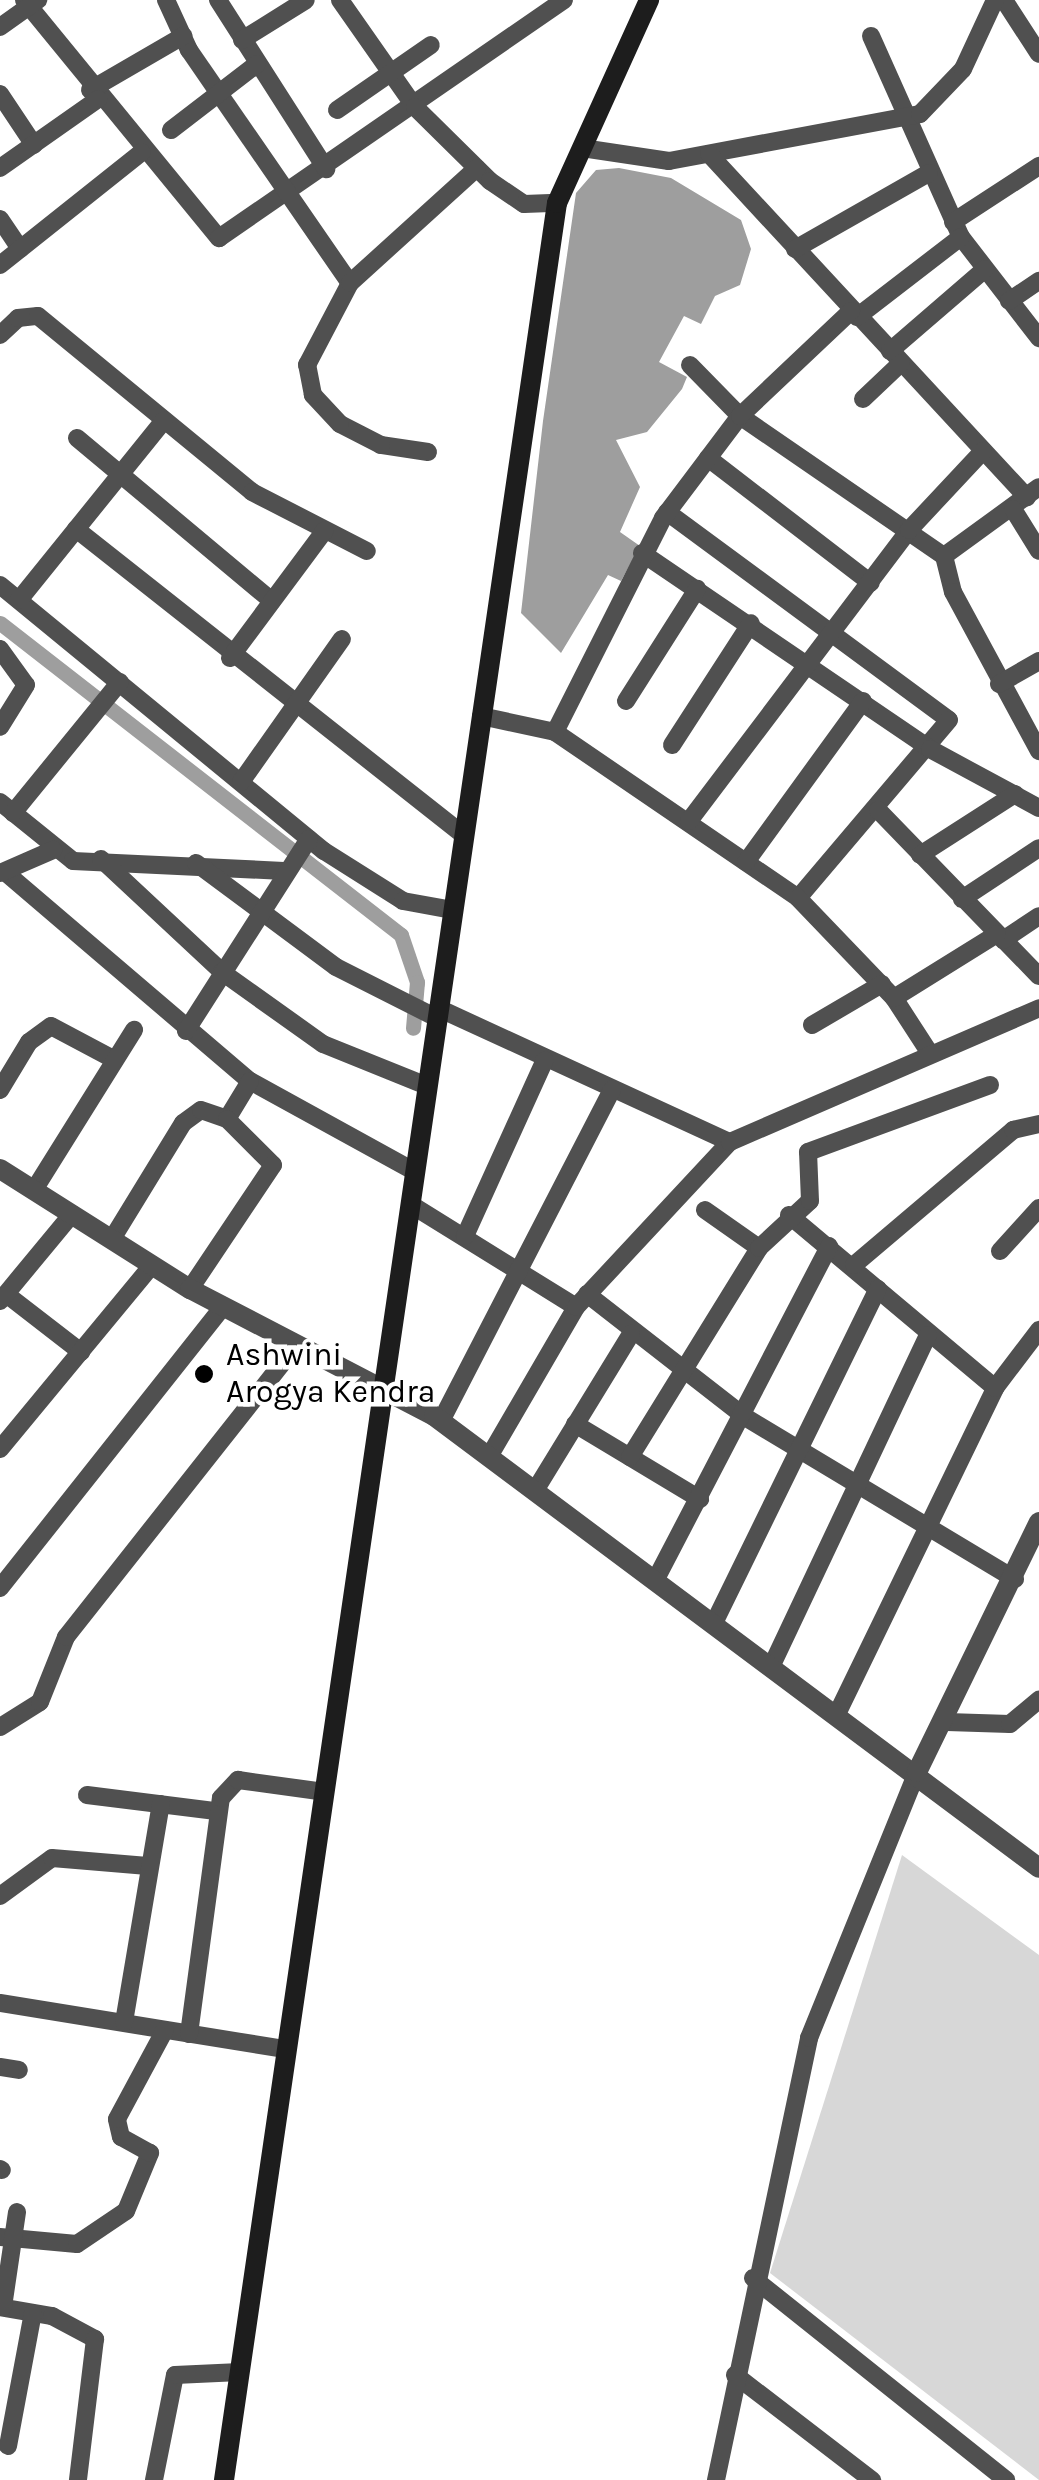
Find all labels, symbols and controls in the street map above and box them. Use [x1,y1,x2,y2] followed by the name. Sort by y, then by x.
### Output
[226,1337,435,1412] place label: Ashwini Arogya Kendra
[191,1361,217,1387] marker: Ashwini Arogya Kendra

